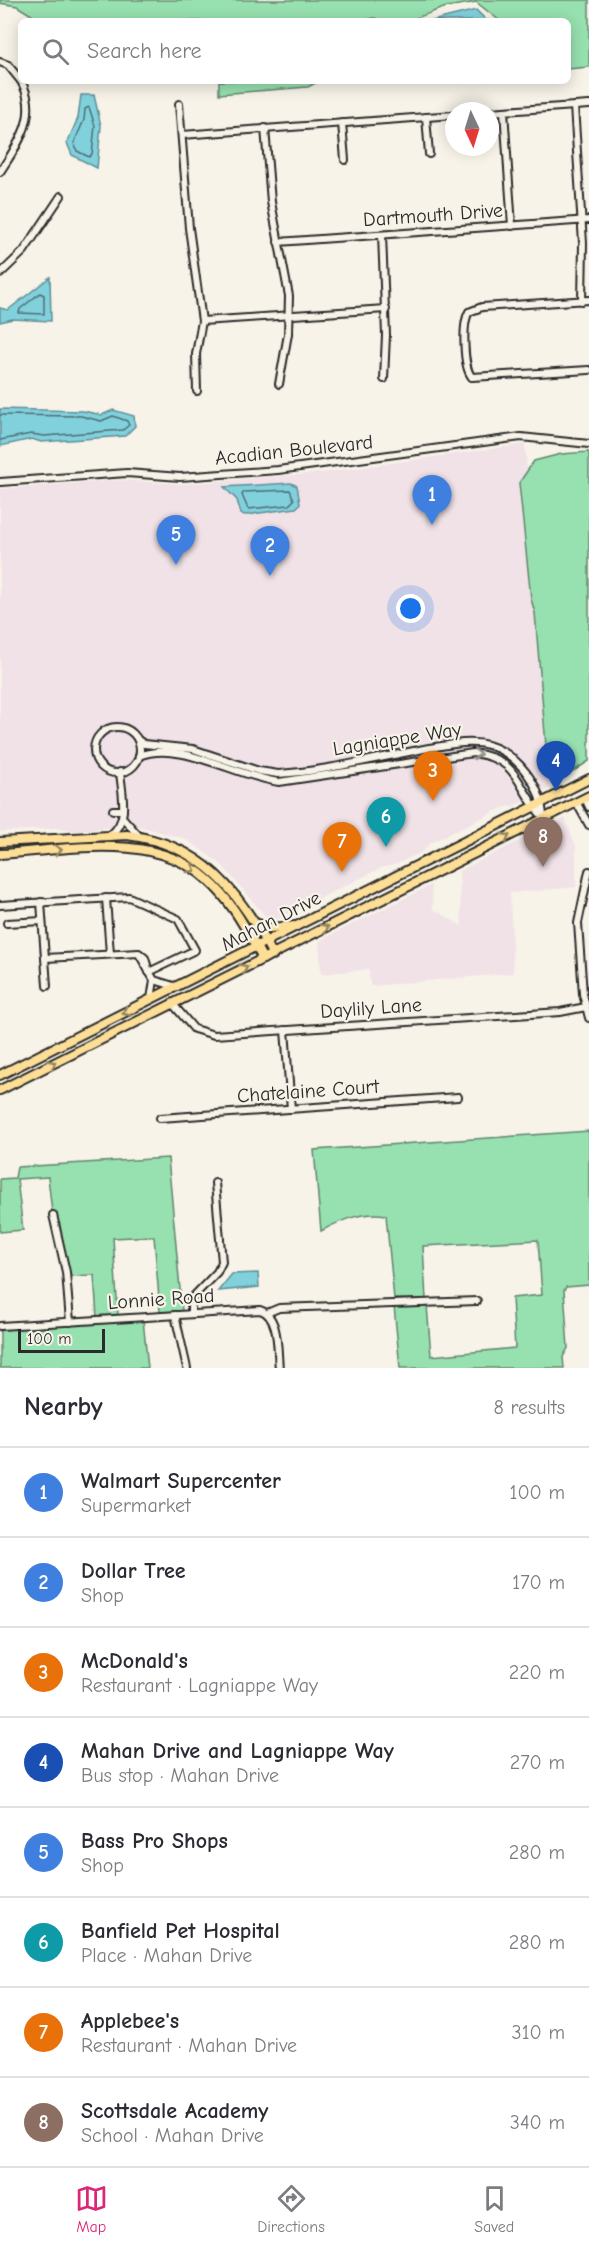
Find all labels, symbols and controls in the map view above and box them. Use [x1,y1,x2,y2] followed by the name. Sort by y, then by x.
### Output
[18,18,571,84] search box
[39,35,72,68] icon: search
[87,38,202,64] text: Search here
[445,102,499,156] north arrow
[362,199,504,231] street label: Dartmouth Drive
[214,430,374,470] street label: Acadian Boulevard
[412,476,452,525] pin: 1
[156,516,195,565] pin: 5
[250,526,290,576] pin: 2
[396,594,425,623] your location
[331,717,463,761] street label: Lagniappe Way
[536,742,576,791] pin: 4
[473,748,482,761] one-way arrow
[414,752,452,801] pin: 3
[366,798,406,847] pin: 6
[524,818,562,867] pin: 8
[322,822,362,872] pin: 7
[500,833,511,844] one-way arrow
[54,844,63,857] one-way arrow
[185,861,196,873] one-way arrow
[217,886,325,956] street label: Mahan Drive
[319,924,330,936] one-way arrow
[237,964,248,976] one-way arrow
[319,993,423,1023] street label: Daylily Lane
[122,1005,133,1016] one-way arrow
[46,1059,57,1071] one-way arrow
[236,1074,381,1107] street label: Chatelaine Court
[107,1284,215,1314] street label: Lonnie Road
[18,1326,105,1354] scale bar
[27,1330,71,1348] text: 100 m
[24,1392,103,1422] text: Nearby
[493,1396,565,1419] text: 8 results
[81,1468,281,1494] text: Walmart Supercenter
[40,1481,47,1504] text: 1
[510,1481,565,1504] text: 100 m
[81,1494,191,1517] text: Supermarket
[81,1558,186,1584] text: Dollar Tree
[39,1571,48,1594] text: 2
[512,1571,565,1594] text: 170 m
[81,1584,124,1607] text: Shop
[81,1648,188,1674] text: McDonald's
[39,1661,48,1684] text: 3
[509,1661,565,1684] text: 220 m
[81,1674,318,1697] text: Restaurant · Lagniappe Way
[81,1738,394,1764] text: Mahan Drive and Lagniappe Way
[39,1751,48,1774] text: 4
[510,1751,565,1774] text: 270 m
[81,1764,279,1787] text: Bus stop · Mahan Drive
[81,1828,228,1854] text: Bass Pro Shops
[38,1841,49,1864] text: 5
[509,1841,565,1864] text: 280 m
[81,1854,124,1877] text: Shop
[81,1918,280,1944] text: Banfield Pet Hospital
[38,1931,49,1954] text: 6
[509,1931,565,1954] text: 280 m
[81,1944,252,1967] text: Place · Mahan Drive
[81,2008,179,2034] text: Applebee's
[39,2021,48,2044] text: 7
[512,2021,565,2044] text: 310 m
[81,2034,297,2057] text: Restaurant · Mahan Drive
[81,2098,268,2124] text: Scottsdale Academy
[38,2111,49,2134] text: 8
[510,2111,565,2134] text: 340 m
[81,2124,264,2147] text: School · Mahan Drive
[75,2182,108,2236] tab: Map
[257,2182,325,2236] tab: Directions
[474,2182,514,2236] tab: Saved

